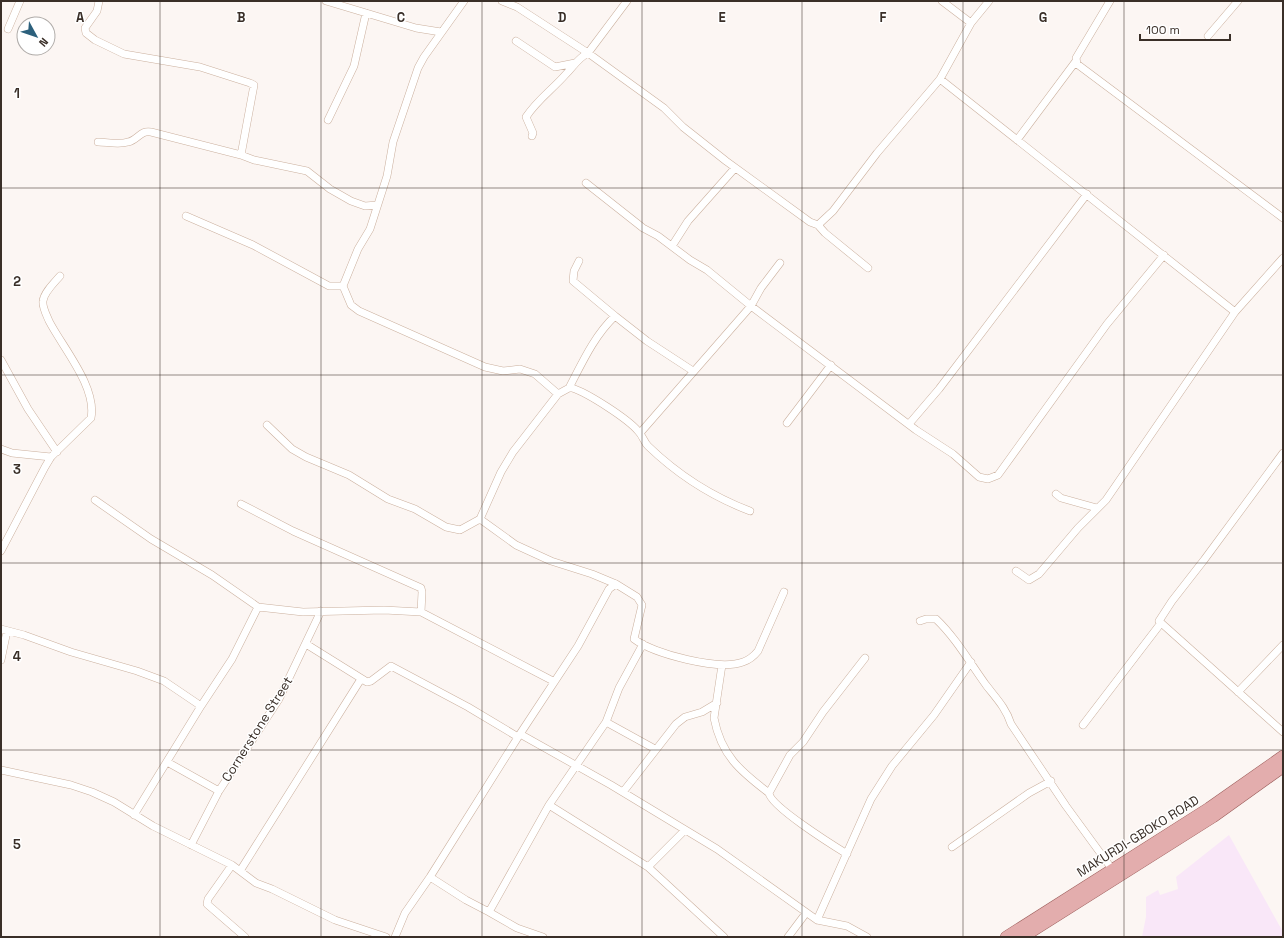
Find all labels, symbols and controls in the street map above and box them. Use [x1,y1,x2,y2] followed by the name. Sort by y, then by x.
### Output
[76,9,85,26] text: A
[237,9,246,26] text: B
[397,9,405,26] text: C
[558,9,567,26] text: D
[718,9,726,26] text: E
[880,9,887,26] text: F
[1039,9,1047,26] text: G
[16,16,56,56] north arrow
[1140,16,1230,42] scale bar
[1146,22,1180,38] text: 100 m
[36,35,51,50] text: N
[14,85,20,102] text: 1
[13,273,21,290] text: 2
[13,461,21,478] text: 3
[13,648,21,665] text: 4
[218,673,296,785] street label: Cornerstone Street
[1074,791,1202,881] street label: MAKURDI-GBOKO ROAD
[13,836,21,853] text: 5

